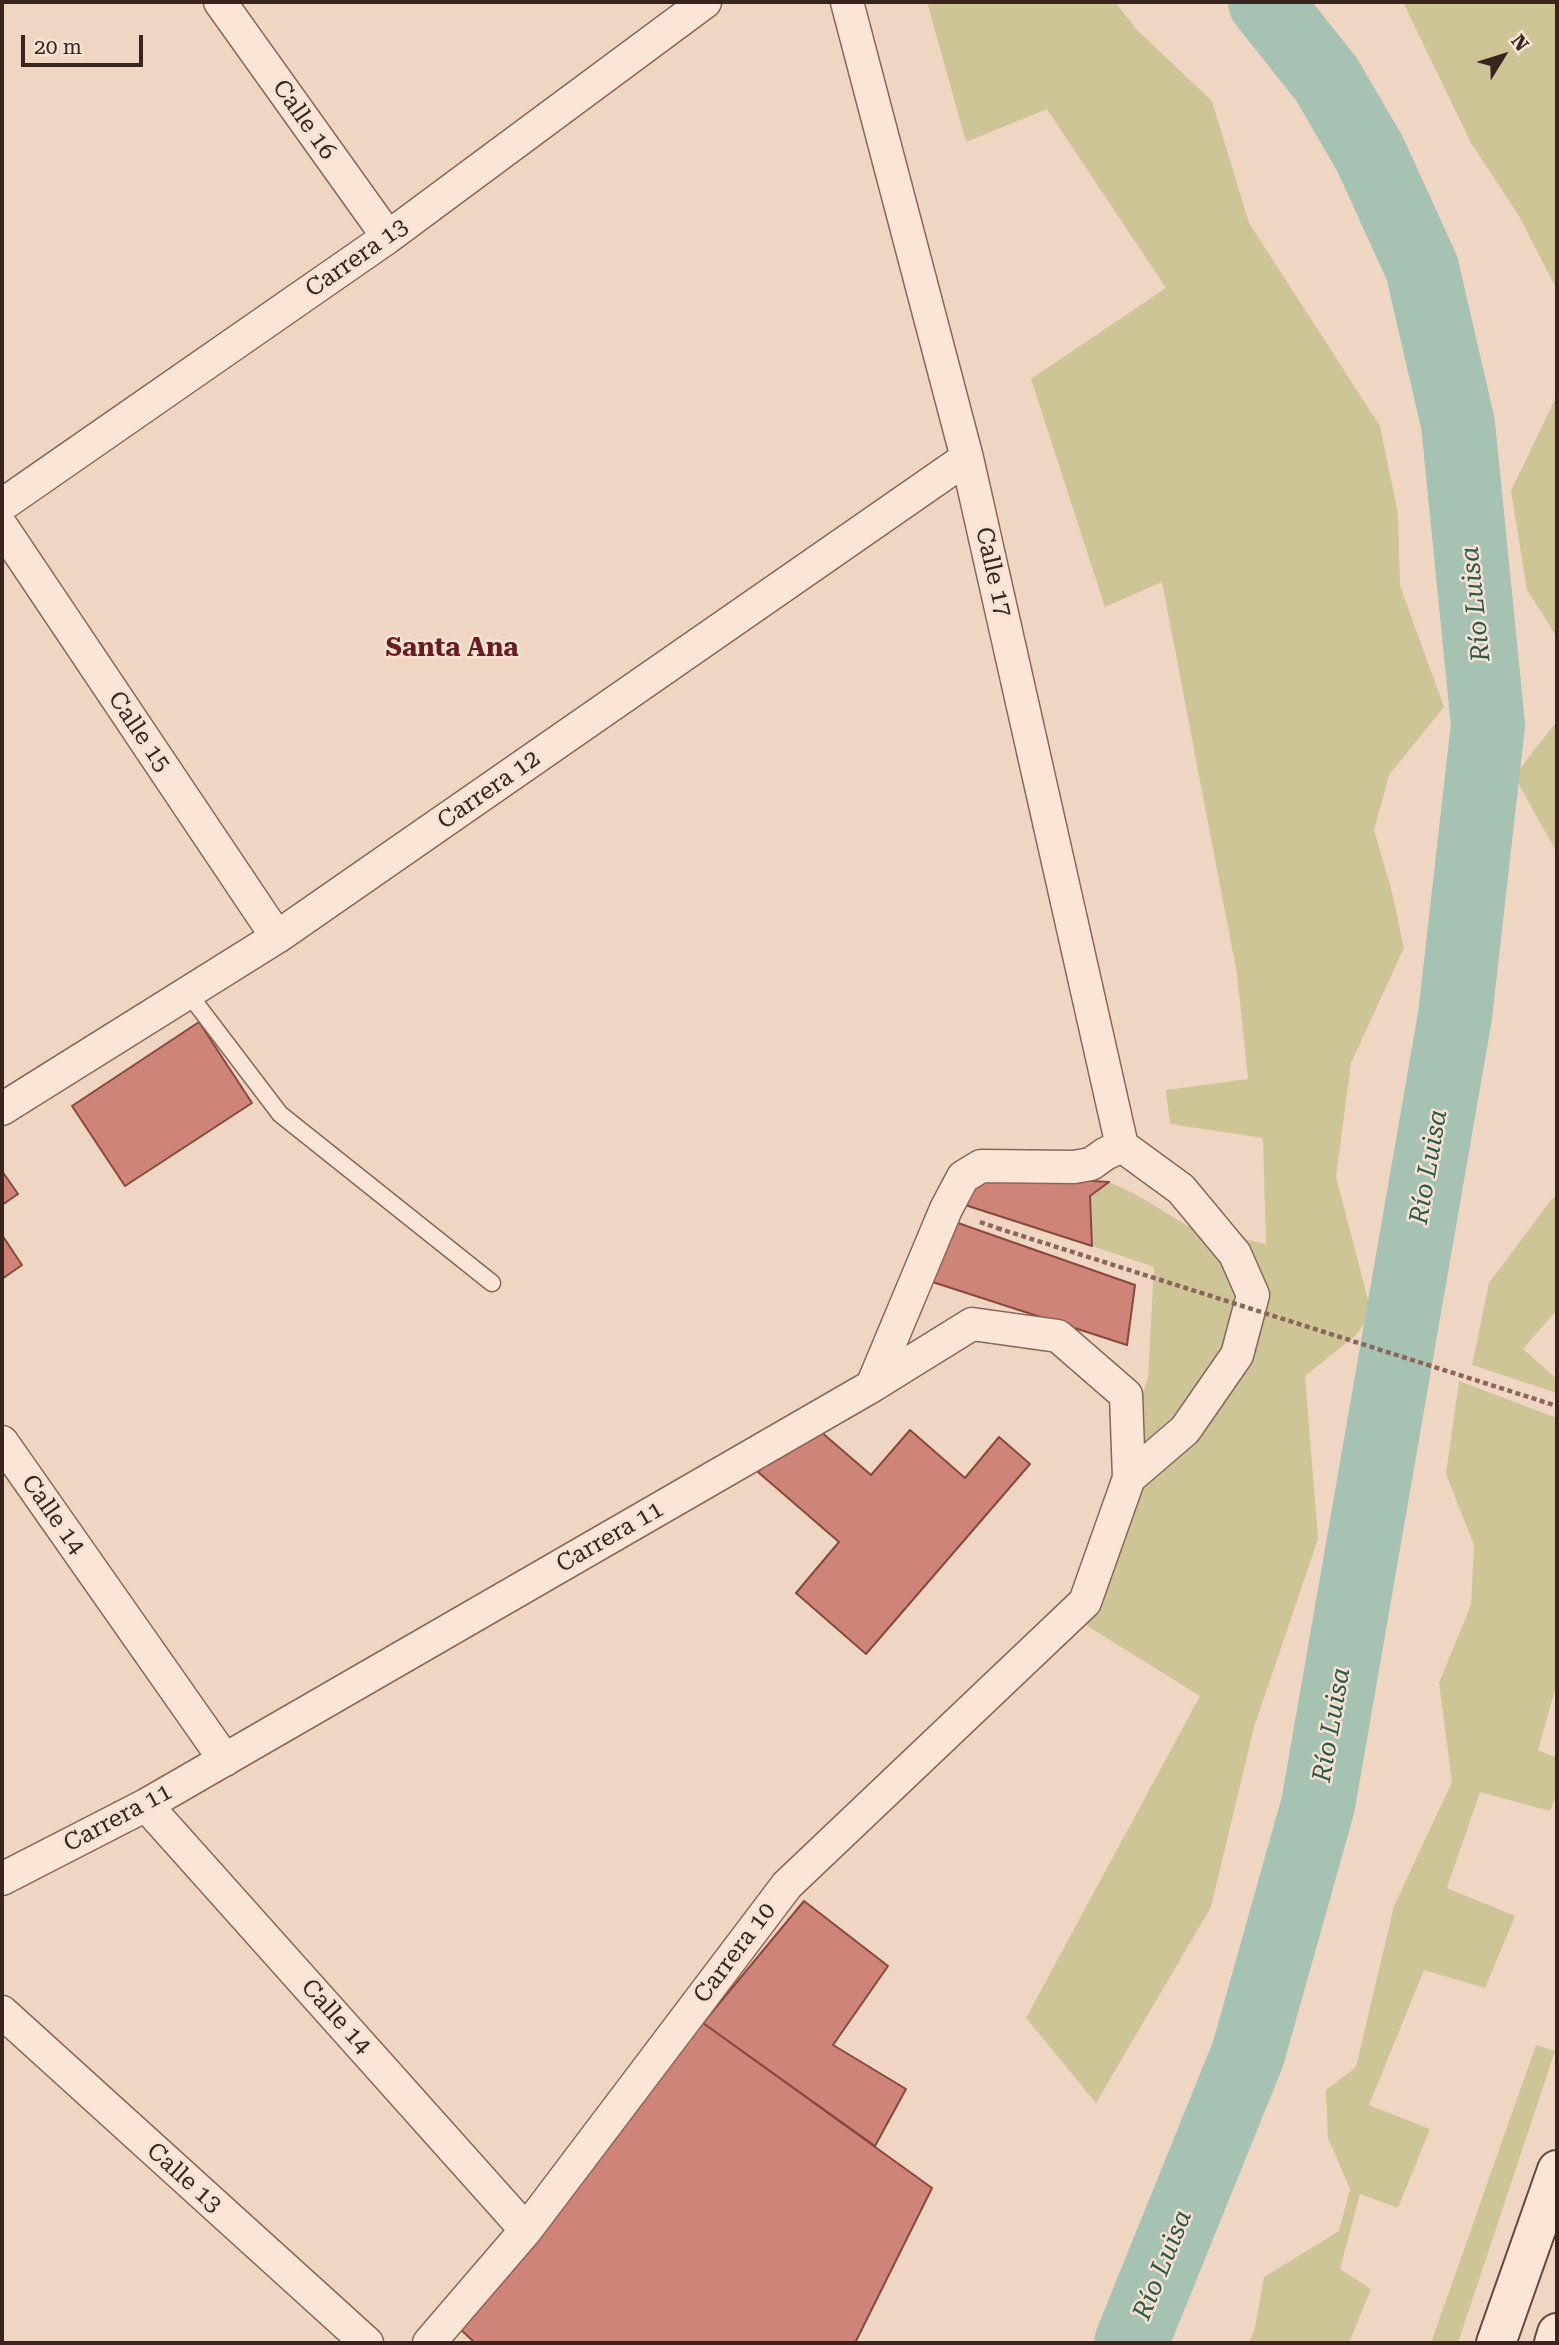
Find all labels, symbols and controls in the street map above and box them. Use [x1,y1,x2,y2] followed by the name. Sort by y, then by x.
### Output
[24,21,147,65] scale bar
[1468,21,1538,91] north arrow
[1506,30,1534,56] text: N
[34,35,82,59] text: 20 m
[266,74,342,166] street label: Calle 16
[300,212,414,304] street label: Carrera 13
[969,524,1017,620] street label: Calle 17
[1454,545,1498,663] water label: Río Luisa
[385,632,519,664] district label: Santa Ana
[102,686,176,778] street label: Calle 15
[432,744,546,836] street label: Carrera 12
[1404,1107,1454,1227] water label: Río Luisa
[15,1469,91,1561] street label: Calle 14
[552,1495,668,1579] street label: Carrera 11
[1307,1665,1357,1785] water label: Río Luisa
[59,1777,177,1859] street label: Carrera 11
[688,1897,782,2009] street label: Carrera 10
[295,1973,377,2061] street label: Calle 14
[140,2137,228,2219] street label: Calle 13
[1127,2205,1199,2325] water label: Río Luisa

